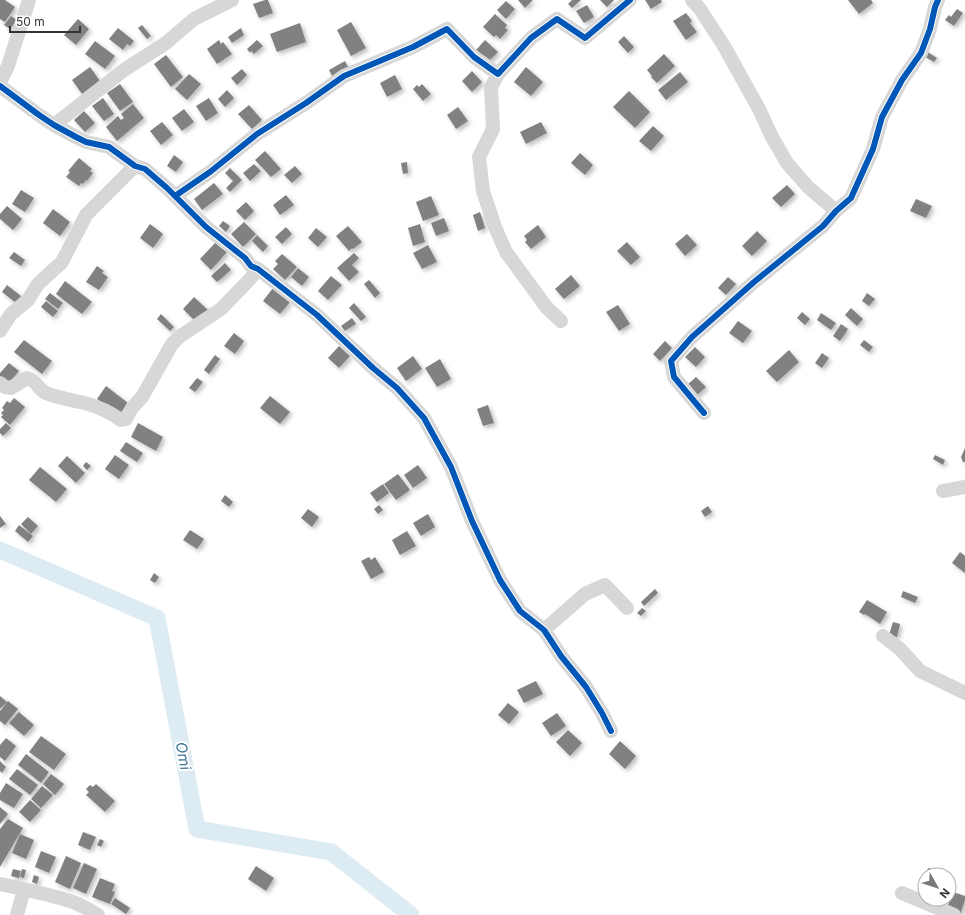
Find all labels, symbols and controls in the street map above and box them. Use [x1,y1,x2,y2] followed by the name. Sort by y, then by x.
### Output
[10,8,80,34] scale bar
[16,14,45,29] text: 50 m
[171,740,196,772] water label: Omi
[917,867,957,907] north arrow
[937,886,953,901] text: N

